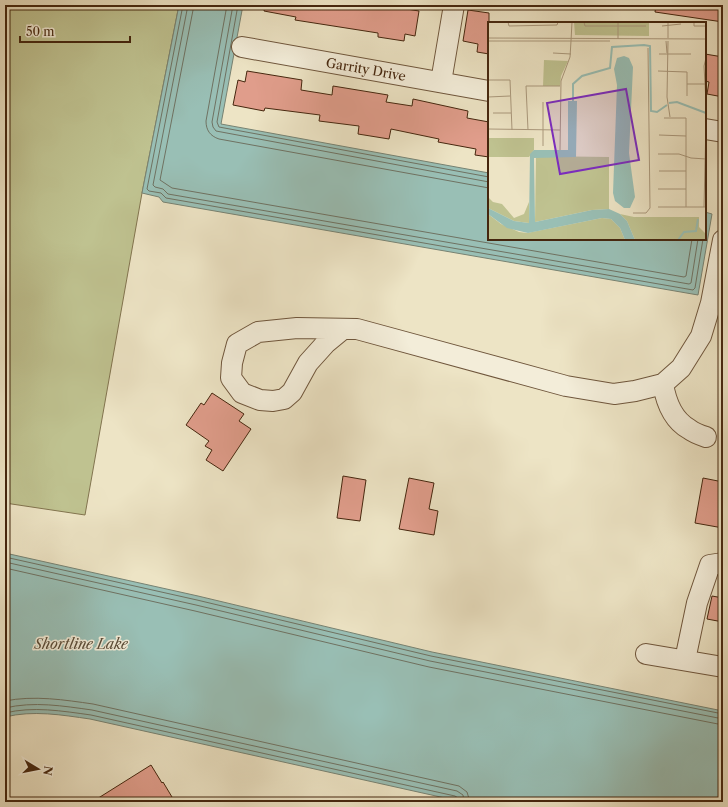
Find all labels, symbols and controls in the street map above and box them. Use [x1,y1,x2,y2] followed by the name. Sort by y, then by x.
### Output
[20,18,130,44] scale bar
[488,22,706,240] inset map
[26,24,55,39] text: 50 m
[325,54,407,84] street label: Garrity Drive
[33,635,129,653] water label: Shortline Lake
[18,749,58,789] north arrow
[40,765,56,777] text: N

